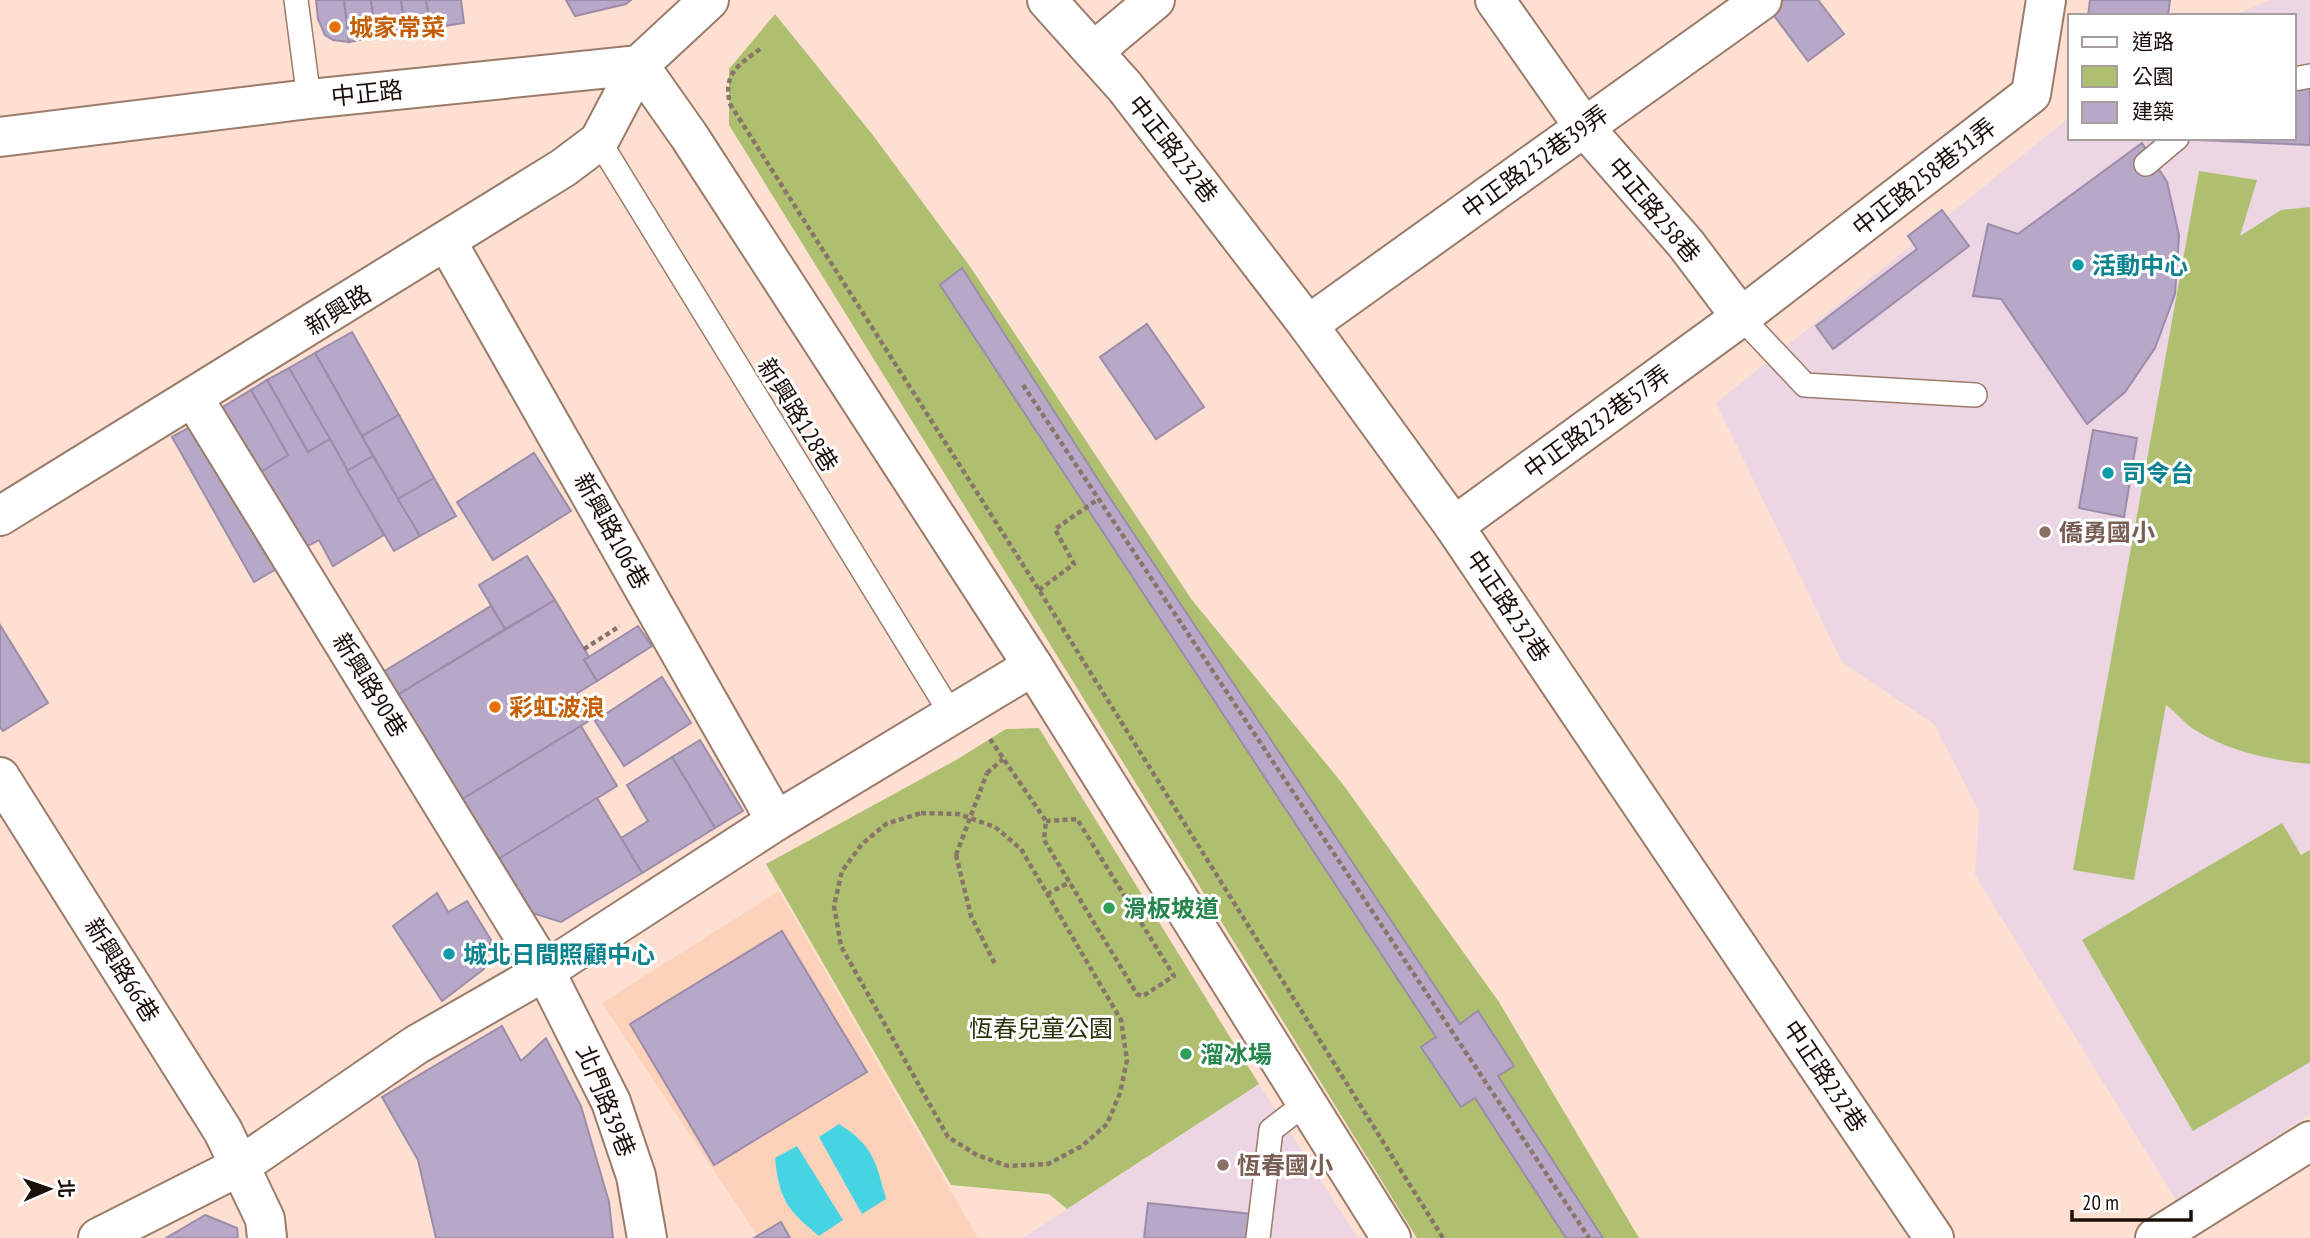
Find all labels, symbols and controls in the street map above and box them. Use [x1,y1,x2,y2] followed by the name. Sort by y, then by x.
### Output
[349,12,445,43] place label: 城家常菜
[2068,14,2296,140] legend
[327,19,343,35] marker: 城家常菜
[2132,28,2174,55] text: 道路
[2132,63,2174,90] text: 公園
[330,74,404,112] street label: 中正路
[1121,89,1225,209] street label: 中正路232巷
[1456,98,1614,226] street label: 中正路232巷39弄
[2132,98,2174,125] text: 建築
[1846,111,2002,243] street label: 中正路258巷31弄
[1601,151,1707,269] street label: 中正路258巷
[2092,250,2188,281] place label: 活動中心
[2070,257,2086,273] marker: 活動中心
[299,278,377,342] street label: 新興路
[751,352,845,478] street label: 新興路128巷
[1518,358,1676,486] street label: 中正路232巷57弄
[2122,458,2194,489] place label: 司令台
[2100,465,2116,481] marker: 司令台
[567,467,657,595] street label: 新興路106巷
[2059,517,2155,548] place label: 僑勇國小
[2037,524,2053,540] marker: 僑勇國小
[1459,544,1557,668] street label: 中正路232巷
[326,627,414,743] street label: 新興路90巷
[509,692,605,723] place label: 彩虹波浪
[487,699,503,715] marker: 彩虹波浪
[1123,893,1219,924] place label: 滑板坡道
[1101,900,1117,916] marker: 滑板坡道
[78,912,166,1028] street label: 新興路66巷
[463,939,655,970] place label: 城北日間照顧中心
[441,946,457,962] marker: 城北日間照顧中心
[969,1013,1113,1044] park label: 恆春兒童公園
[1776,1014,1874,1138] street label: 中正路232巷
[1200,1039,1272,1070] place label: 溜冰場
[570,1041,642,1161] street label: 北門路39巷
[1178,1046,1194,1062] marker: 溜冰場
[1237,1150,1333,1181] place label: 恆春國小
[14,1154,84,1224] north arrow
[1215,1157,1231,1173] marker: 恆春國小
[54,1178,78,1198] text: 北
[2072,1178,2191,1222] scale bar
[2082,1189,2119,1216] text: 20 m

